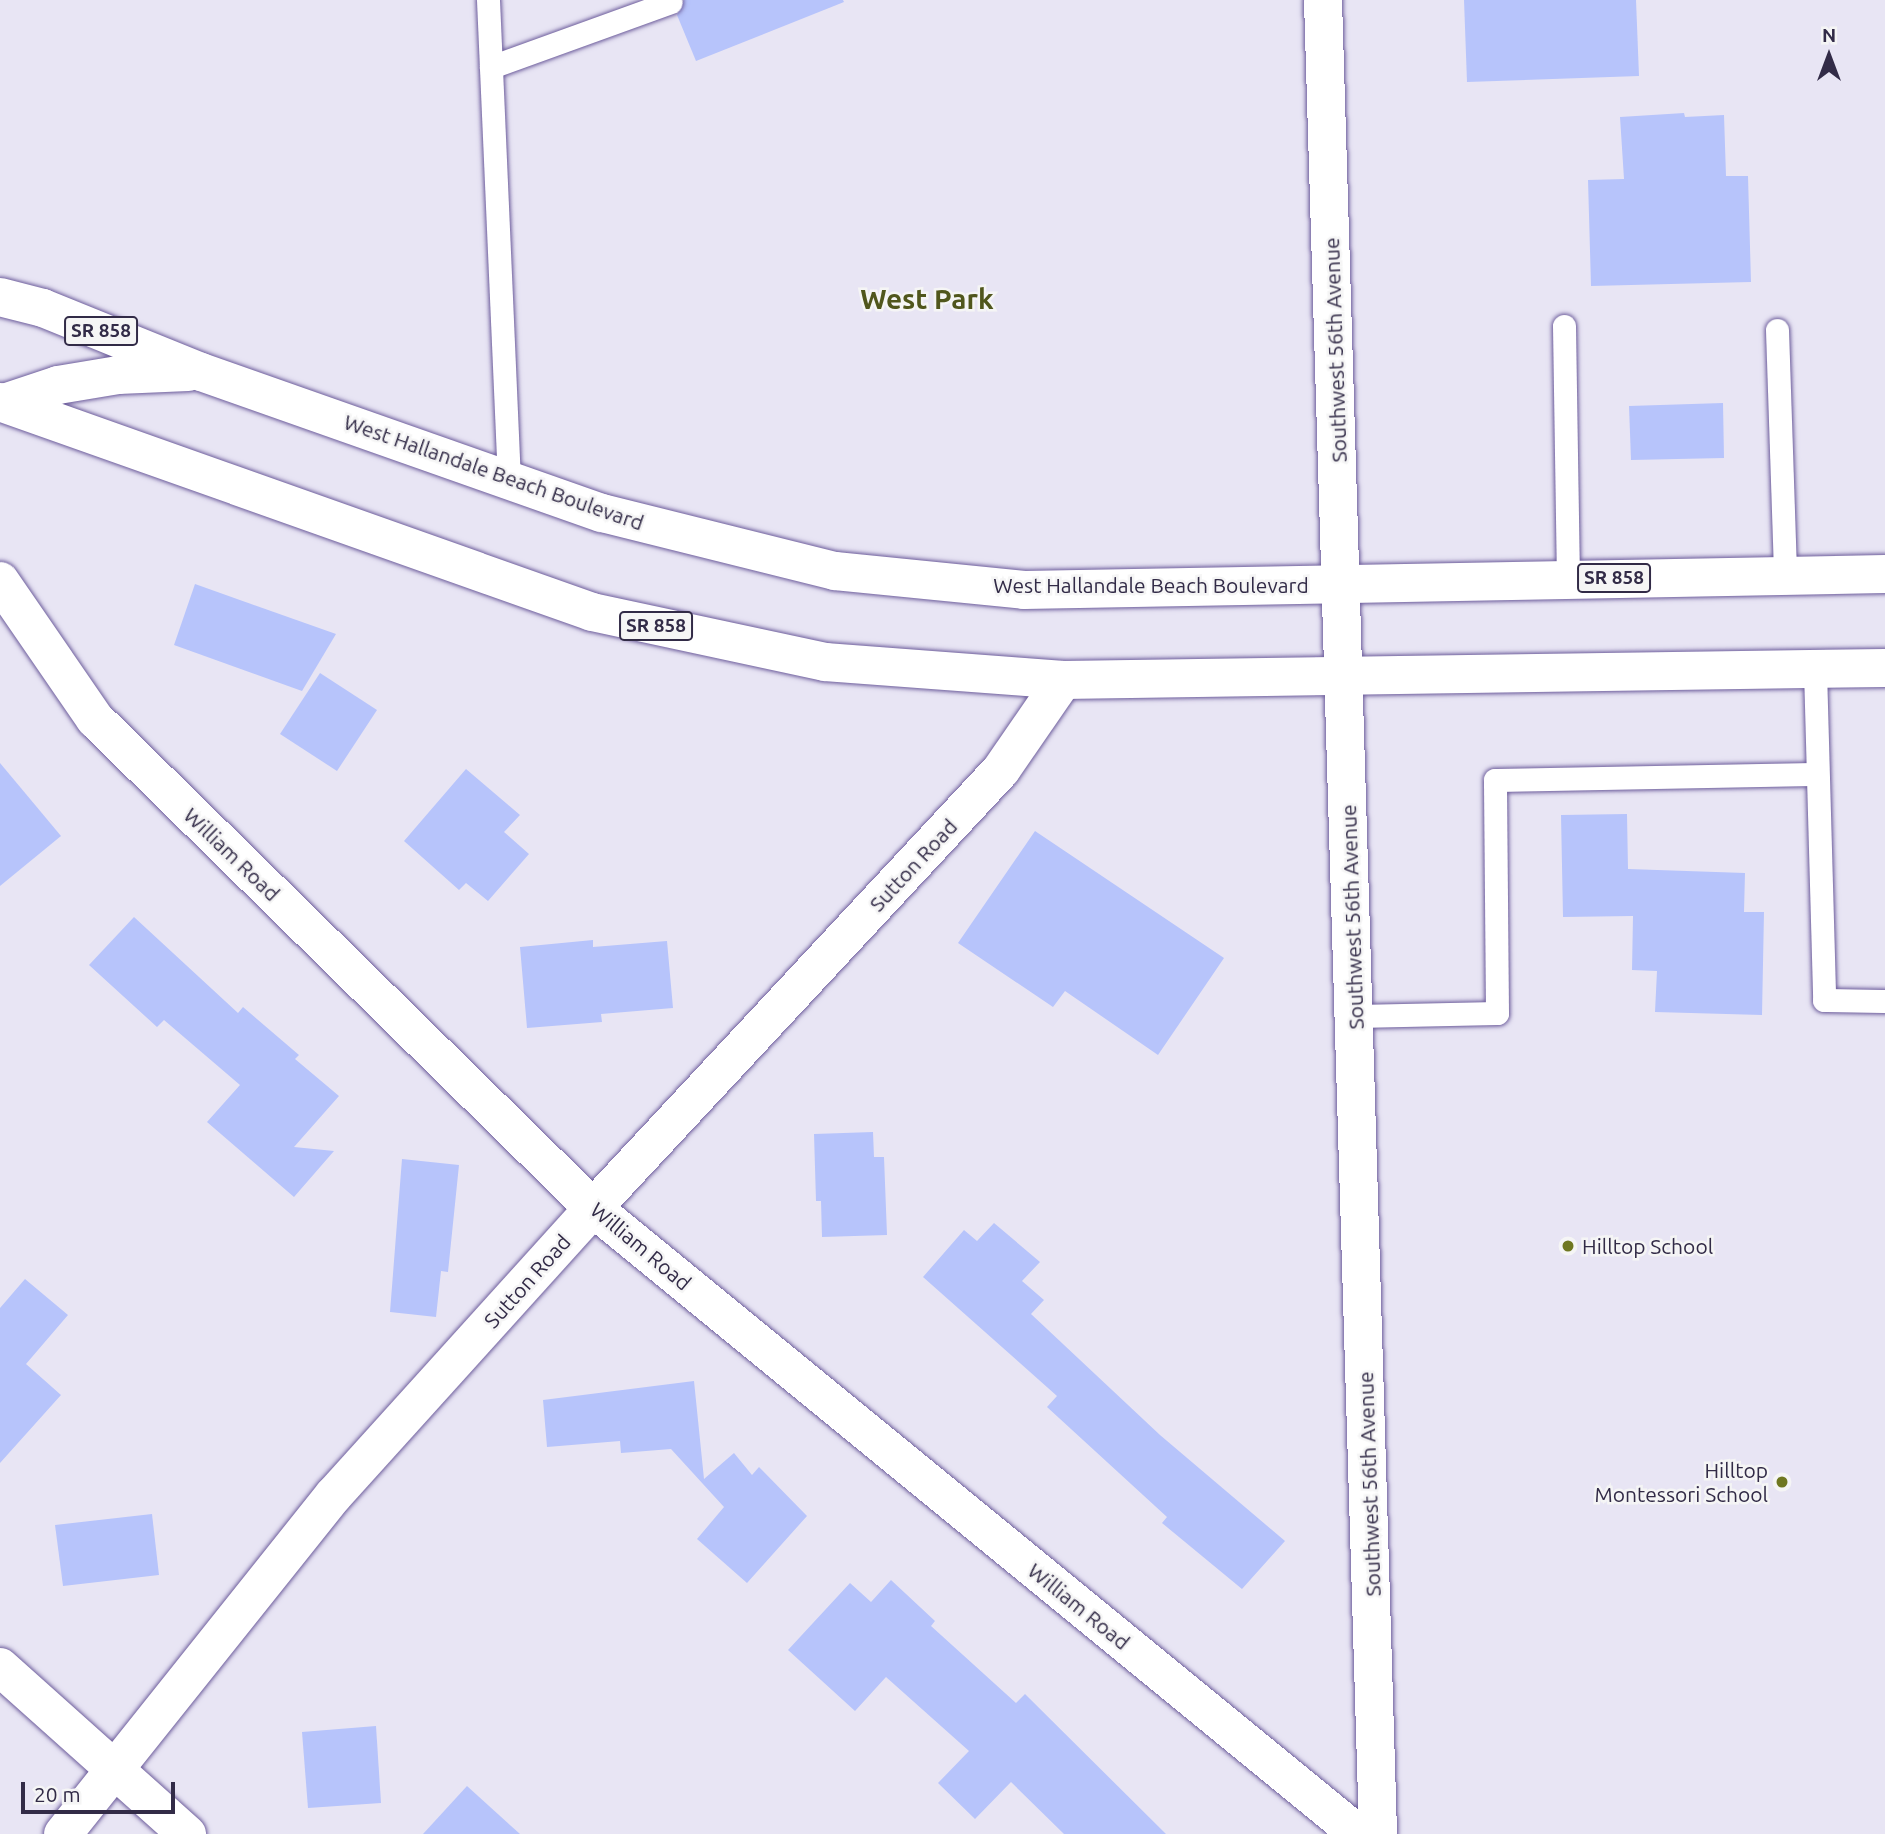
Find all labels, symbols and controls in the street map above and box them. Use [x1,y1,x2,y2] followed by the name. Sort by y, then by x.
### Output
[1794,21,1864,91] north arrow
[1822,24,1836,46] text: N
[1318,237,1352,463] street label: Southwest 56th Avenue
[860,282,994,316] district label: West Park
[62,316,140,346] road number: SR 858
[341,409,647,535] street label: West Hallandale Beach Boulevard
[1576,562,1652,594] road number: SR 858
[993,572,1309,598] street label: West Hallandale Beach Boulevard
[618,610,694,642] road number: SR 858
[179,802,285,906] street label: William Road
[1335,804,1369,1030] street label: Southwest 56th Avenue
[864,814,962,916] street label: Sutton Road
[586,1197,696,1295] street label: William Road
[479,1229,575,1333] street label: Sutton Road
[1582,1233,1713,1259] place label: Hilltop School
[1560,1238,1576,1254] marker: Hilltop School
[1352,1371,1386,1597] street label: Southwest 56th Avenue
[1594,1457,1768,1507] place label: Hilltop Montessori School
[1774,1474,1790,1490] marker: Hilltop Montessori School
[1023,1557,1135,1655] street label: William Road
[24,1768,178,1812] scale bar
[34,1782,81,1806] text: 20 m

